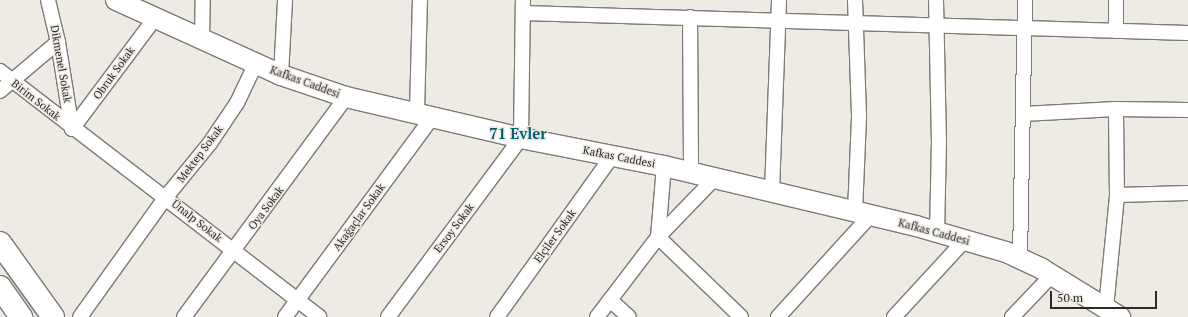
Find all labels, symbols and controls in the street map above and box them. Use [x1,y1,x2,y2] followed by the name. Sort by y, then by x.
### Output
[48,24,74,104] street label: Dikmenel Sokak
[90,44,138,102] street label: Obruk Sokak
[268,63,342,101] street label: Kafkas Caddesi
[9,77,63,123] street label: Birim Sokak
[174,123,226,185] street label: Mektep Sokak
[489,125,547,143] district label: 71 Evler
[582,144,656,170] street label: Kafkas Caddesi
[330,181,388,253] street label: Akağaçlar Sokak
[245,184,287,232] street label: Oya Sokak
[169,197,225,245] street label: Ünalp Sokak
[431,201,477,255] street label: Ersoy Sokak
[531,207,579,265] street label: Elçiler Sokak
[897,216,971,248] street label: Kafkas Caddesi
[1052,283,1159,309] scale bar
[1057,290,1083,305] text: 50 m

